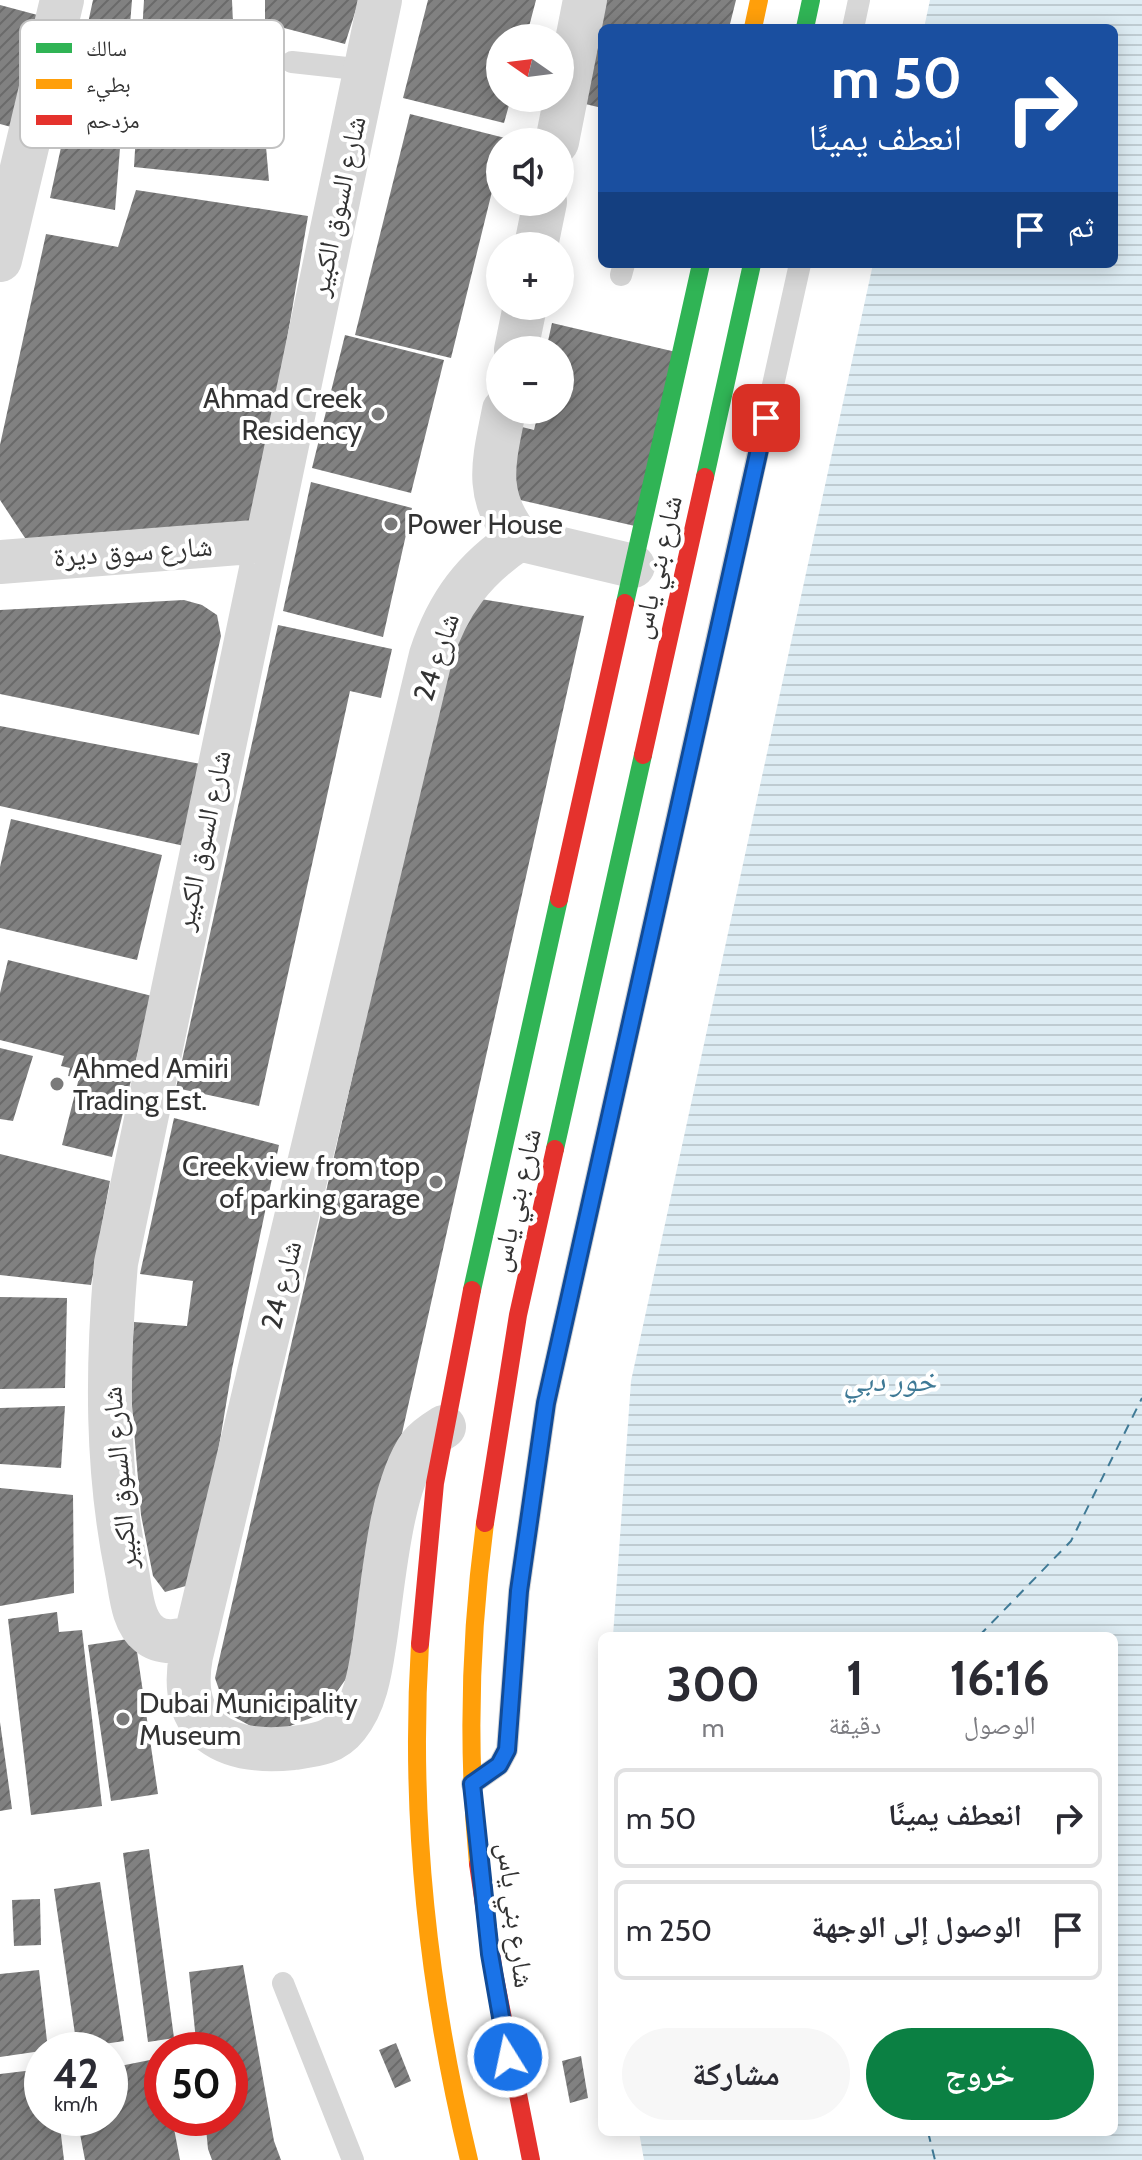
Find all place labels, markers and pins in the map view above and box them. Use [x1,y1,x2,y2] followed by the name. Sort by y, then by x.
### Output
[203,381,362,447] place label: Ahmad Creek Residency
[732,384,800,452] pin
[369,405,387,423] marker: Ahmad Creek Residency
[407,507,563,541] place label: Power House
[382,515,400,533] marker: Power House
[73,1051,229,1117] place label: Ahmed Amiri Trading Est.
[48,1075,66,1093] marker: Ahmed Amiri Trading Est.
[182,1149,420,1215] place label: Creek view from top of parking garage
[427,1173,445,1191] marker: Creek view from top of parking garage
[139,1686,358,1752] place label: Dubai Municipality Museum
[114,1710,132,1728] marker: Dubai Municipality Museum

